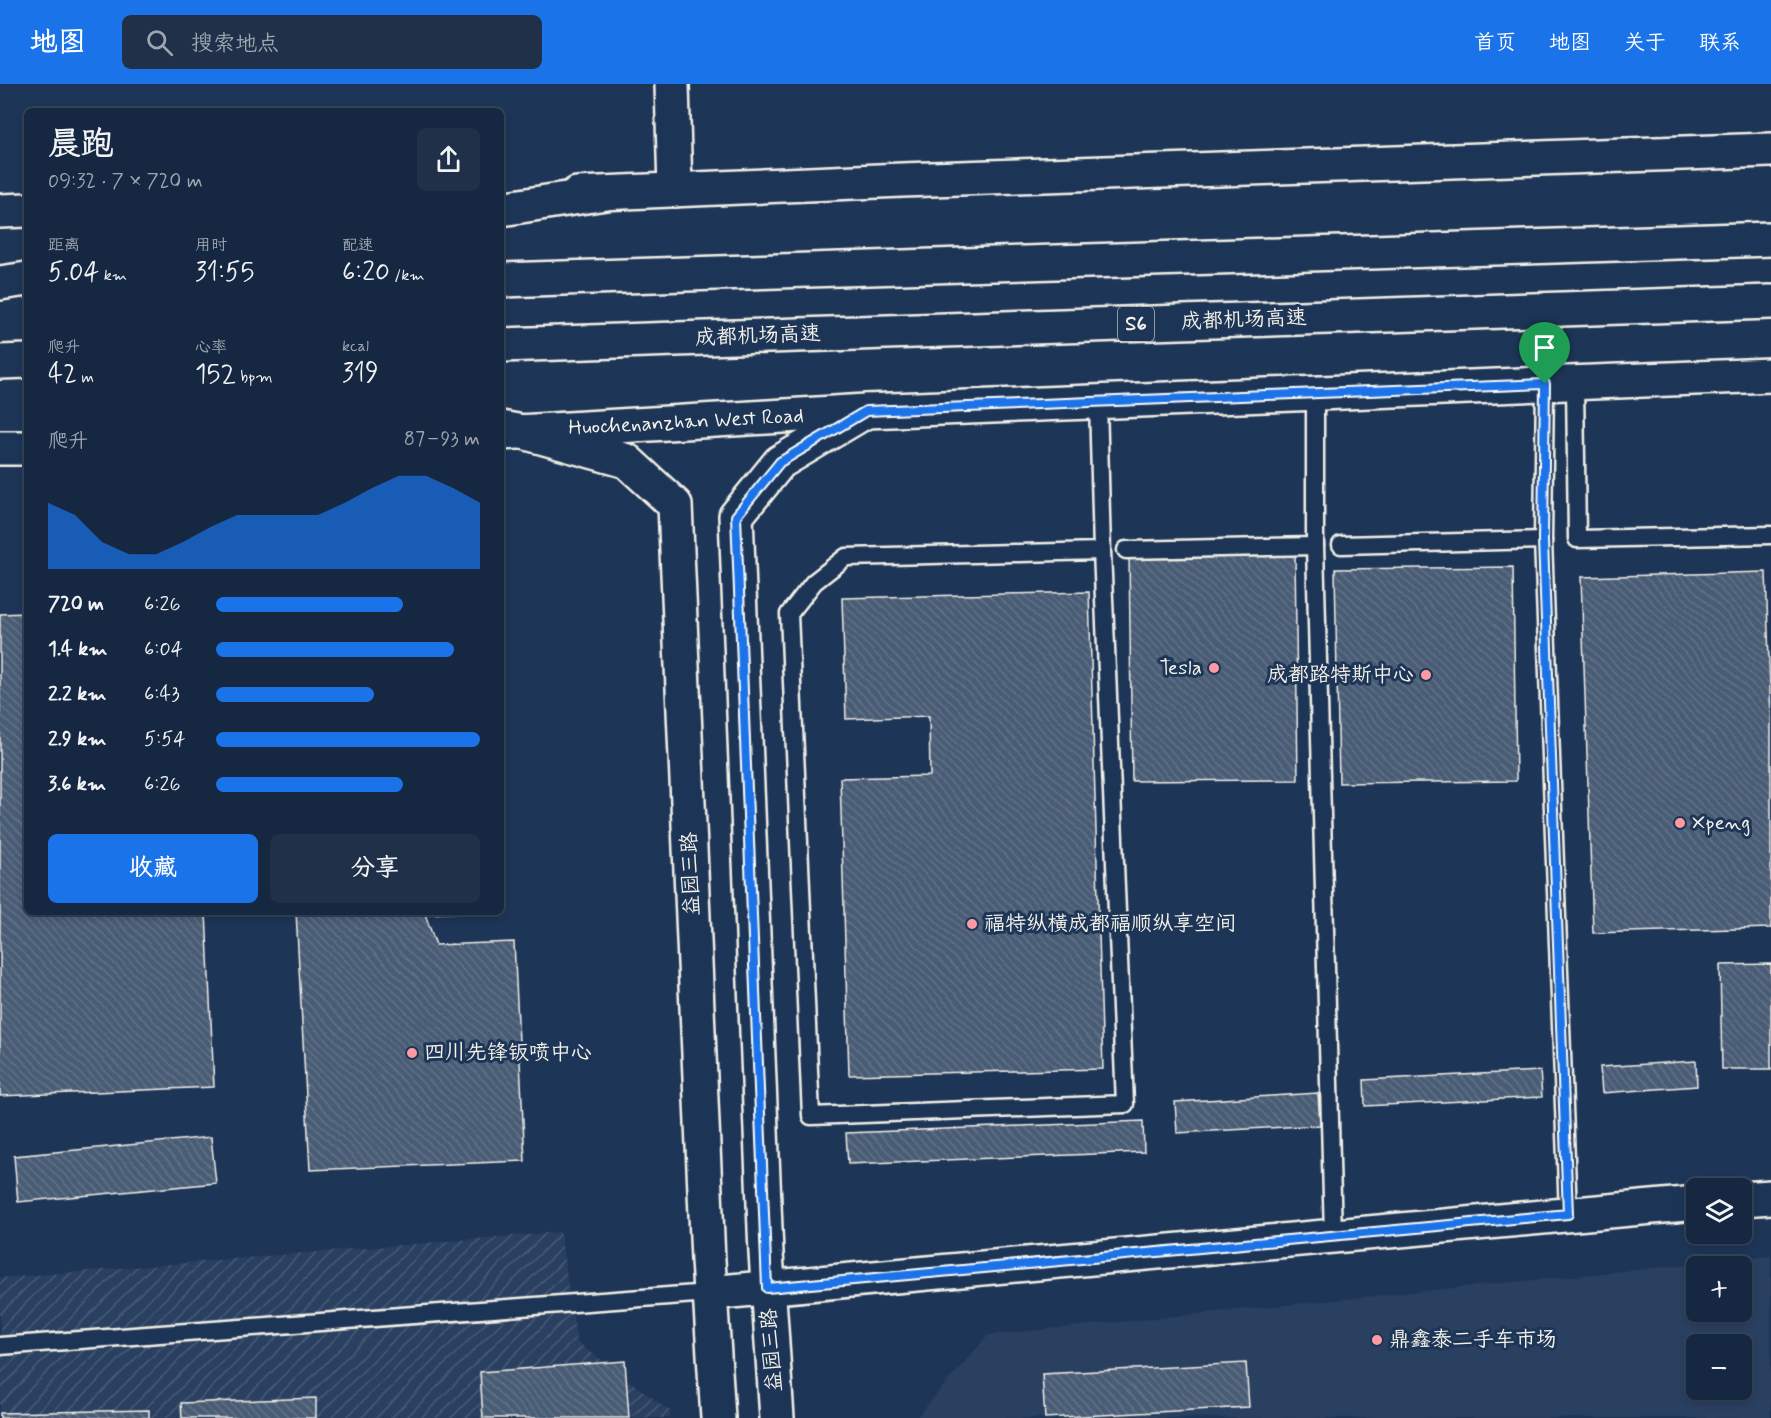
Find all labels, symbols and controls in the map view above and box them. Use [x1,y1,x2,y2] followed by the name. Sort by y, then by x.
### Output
[122,15,542,69] search box
[30,25,86,62] text: 地图
[143,26,176,59] icon: search
[1474,29,1516,57] text: 首页
[1549,29,1591,57] text: 地图
[1624,29,1666,57] text: 关于
[1699,29,1741,57] text: 联系
[191,30,279,58] text: 搜索地点
[48,123,114,167] text: 晨跑
[417,128,480,191] button: share
[48,168,203,195] text: 09:32 · 7 × 720 m
[48,235,80,256] text: 距离
[195,235,227,256] text: 用时
[342,235,374,256] text: 配速
[48,256,99,290] text: 5.04
[195,256,254,290] text: 31:55
[342,256,390,290] text: 6:20
[99,265,127,286] text: km
[390,265,425,286] text: /km
[1181,304,1307,336] street label: 成都机场高速
[1118,307,1154,341] road number: S6
[695,320,821,352] street label: 成都机场高速
[1519,322,1570,384] pin
[1528,331,1561,364] icon: arrive
[342,336,369,357] text: kcal
[48,337,80,358] text: 爬升
[195,337,227,358] text: 心率
[342,357,379,391] text: 319
[48,358,77,392] text: 42
[195,358,236,392] text: 152
[77,367,94,388] text: m
[236,367,273,388] text: bpm
[568,402,804,442] street label: Huochenanzhan West Road
[404,426,480,453] text: 87–93 m
[48,428,88,455] text: 爬升
[48,591,104,618] text: 720 m
[144,591,180,618] text: 6:26
[48,636,107,663] text: 1.4 km
[144,636,183,663] text: 6:04
[1159,654,1202,682] place label: Tesla
[1207,661,1221,675] marker: Tesla
[1267,661,1414,689] place label: 成都路特斯中心
[1419,668,1433,682] marker: 成都路特斯中心
[48,681,106,708] text: 2.2 km
[144,681,180,708] text: 6:43
[48,726,106,753] text: 2.9 km
[144,726,185,753] text: 5:54
[48,771,106,798] text: 3.6 km
[144,771,180,798] text: 6:26
[1692,809,1750,837] place label: Xpeng
[1673,816,1687,830] marker: Xpeng
[676,832,706,916] street label: 益园三路
[48,834,258,903] button: 收藏
[270,834,480,903] button: 分享
[984,910,1236,938] place label: 福特纵横成都福顺纵享空间
[965,917,979,931] marker: 福特纵横成都福顺纵享空间
[424,1039,592,1067] place label: 四川先锋钣喷中心
[405,1046,419,1060] marker: 四川先锋钣喷中心
[1686,1178,1752,1400] map controls
[1686,1178,1752,1244] button: layers
[1686,1256,1752,1322] button: +
[755,1307,789,1393] street label: 益园三路
[1389,1326,1557,1354] place label: 鼎鑫泰二手车市场
[1370,1333,1384,1347] marker: 鼎鑫泰二手车市场
[1686,1334,1752,1400] button: −

